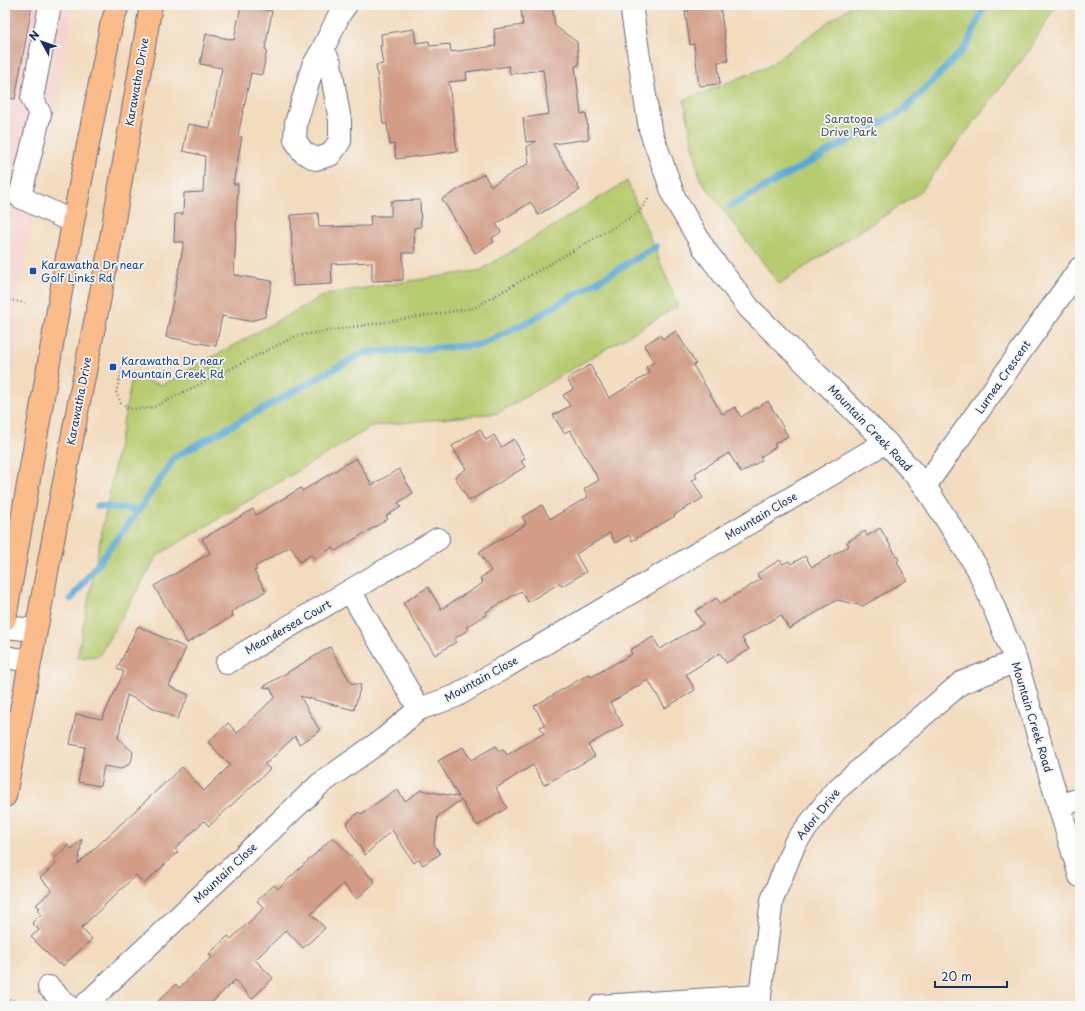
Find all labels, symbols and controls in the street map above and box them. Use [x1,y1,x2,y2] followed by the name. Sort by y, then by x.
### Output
[22,22,62,62] north arrow
[25,26,43,44] text: N
[120,36,153,128] street label: Karawatha Drive
[821,110,878,140] park label: Saratoga Drive Park
[41,256,144,286] place label: Karawatha Dr near Golf Links Rd
[28,266,38,276] marker: Karawatha Dr near Golf Links Rd
[971,336,1035,417] street label: Lurnea Crescent
[121,352,224,382] place label: Karawatha Dr near Mountain Creek Rd
[62,355,95,447] street label: Karawatha Drive
[108,362,118,372] marker: Karawatha Dr near Mountain Creek Rd
[824,380,916,475] street label: Mountain Creek Road
[721,487,801,544] street label: Mountain Close
[241,595,335,658] street label: Meandersea Court
[441,651,521,706] street label: Mountain Close
[1008,659,1057,774] street label: Mountain Creek Road
[792,784,844,843] street label: Adori Drive
[189,838,261,907] street label: Mountain Close
[935,963,1007,989] scale bar
[941,967,972,985] text: 20 m

